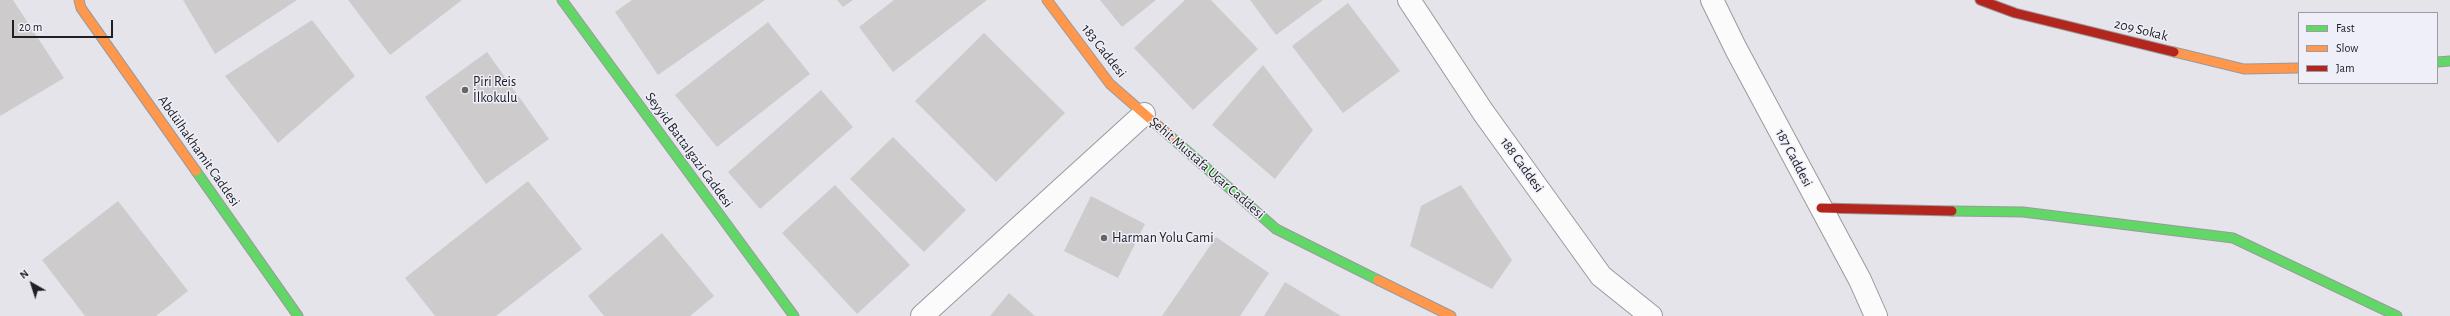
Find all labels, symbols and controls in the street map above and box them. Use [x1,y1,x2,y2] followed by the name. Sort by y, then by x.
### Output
[14,12,115,38] scale bar
[2298,12,2438,84] legend
[2112,15,2170,45] street label: 209 Sokak
[19,21,42,33] text: 20 m
[1078,21,1130,81] street label: 183 Caddesi
[2336,22,2355,34] text: Fast
[2336,42,2358,54] text: Slow
[2336,62,2355,74] text: Jam
[473,74,517,106] place label: Piri Reis İlkokulu
[460,85,470,95] marker: Piri Reis İlkokulu
[642,89,736,211] street label: Seyyid Battalgazi Caddesi
[154,92,244,210] street label: Abdülhakhamit Caddesi
[1146,113,1268,223] street label: Şehit Mustafa Uçar Caddesi
[1772,126,1816,190] street label: 187 Caddesi
[1496,134,1548,196] street label: 188 Caddesi
[1112,230,1214,246] place label: Harman Yolu Cami
[1099,233,1109,243] marker: Harman Yolu Cami
[12,264,52,304] north arrow
[18,268,31,281] text: N

